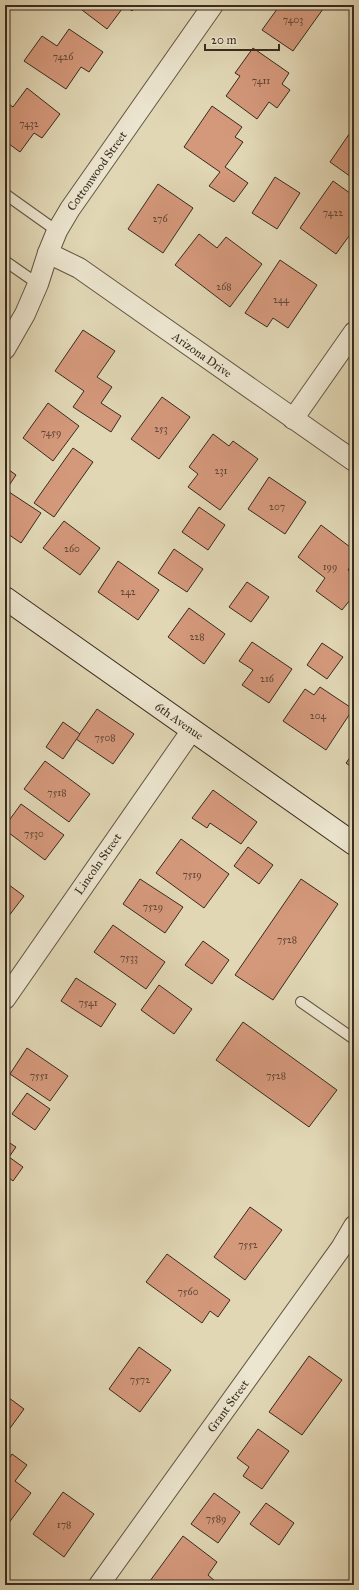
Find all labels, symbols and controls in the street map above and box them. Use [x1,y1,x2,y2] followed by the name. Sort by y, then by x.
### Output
[283,14,303,26] house number: 7403
[205,26,279,52] scale bar
[211,33,237,47] text: 20 m
[53,51,74,63] house number: 7426
[252,75,270,87] house number: 7411
[19,118,39,130] house number: 7432
[64,128,130,213] street label: Cottonwood Street
[323,207,343,219] house number: 7422
[152,213,168,225] house number: 276
[216,281,232,293] house number: 268
[273,294,289,306] house number: 244
[169,329,234,381] street label: Arizona Drive
[154,423,168,435] house number: 253
[41,427,61,439] house number: 7459
[215,465,227,477] house number: 231
[269,501,285,513] house number: 207
[64,543,80,555] house number: 260
[323,561,337,573] house number: 199
[120,586,136,598] house number: 242
[189,631,205,643] house number: 228
[260,673,275,685] house number: 216
[152,699,206,743] street label: 6th Avenue
[310,710,327,722] house number: 204
[94,732,116,744] house number: 7508
[47,787,67,799] house number: 7518
[24,828,44,840] house number: 7530
[72,830,125,897] street label: Lincoln Street
[182,869,202,881] house number: 7519
[143,901,163,913] house number: 7529
[277,934,297,946] house number: 7528
[120,952,138,964] house number: 7533
[78,997,98,1009] house number: 7541
[30,1070,48,1082] house number: 7551
[266,1070,286,1082] house number: 7528
[238,1239,258,1251] house number: 7552
[178,1286,199,1298] house number: 7560
[130,1374,150,1386] house number: 7572
[204,1376,252,1435] street label: Grant Street
[206,1513,226,1525] house number: 7589
[57,1519,71,1531] house number: 178

